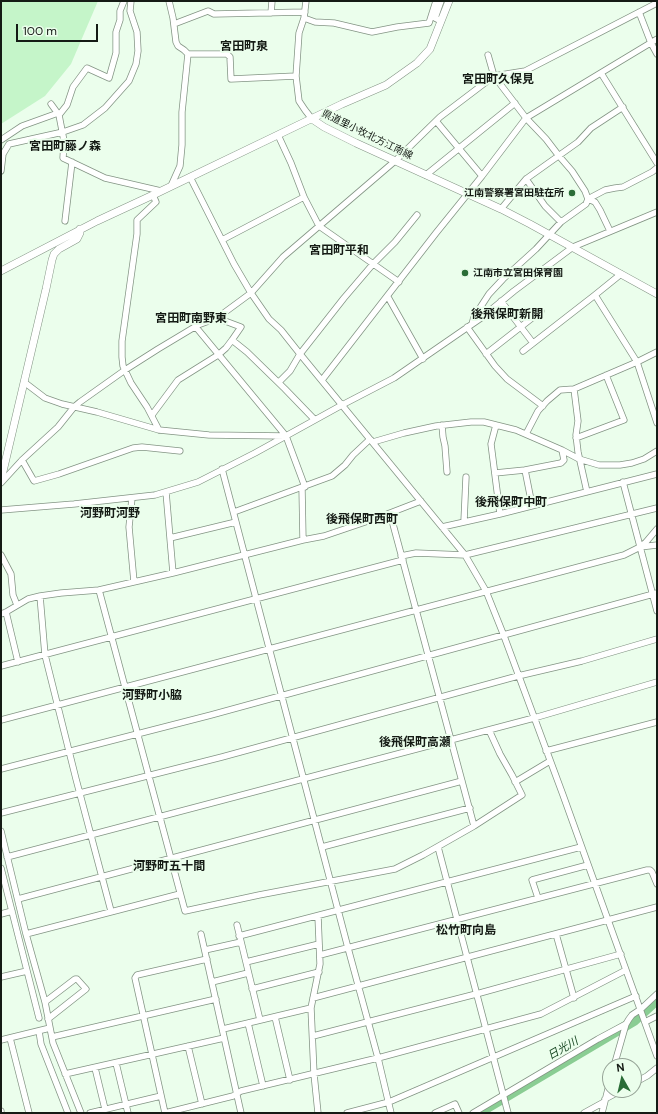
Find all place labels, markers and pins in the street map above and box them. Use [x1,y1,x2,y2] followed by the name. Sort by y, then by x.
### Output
[464,187,564,199] place label: 江南警察署宮田駐在所
[567,188,577,198] marker: 江南警察署宮田駐在所
[473,267,563,279] place label: 江南市立宮田保育園
[460,268,470,278] marker: 江南市立宮田保育園

